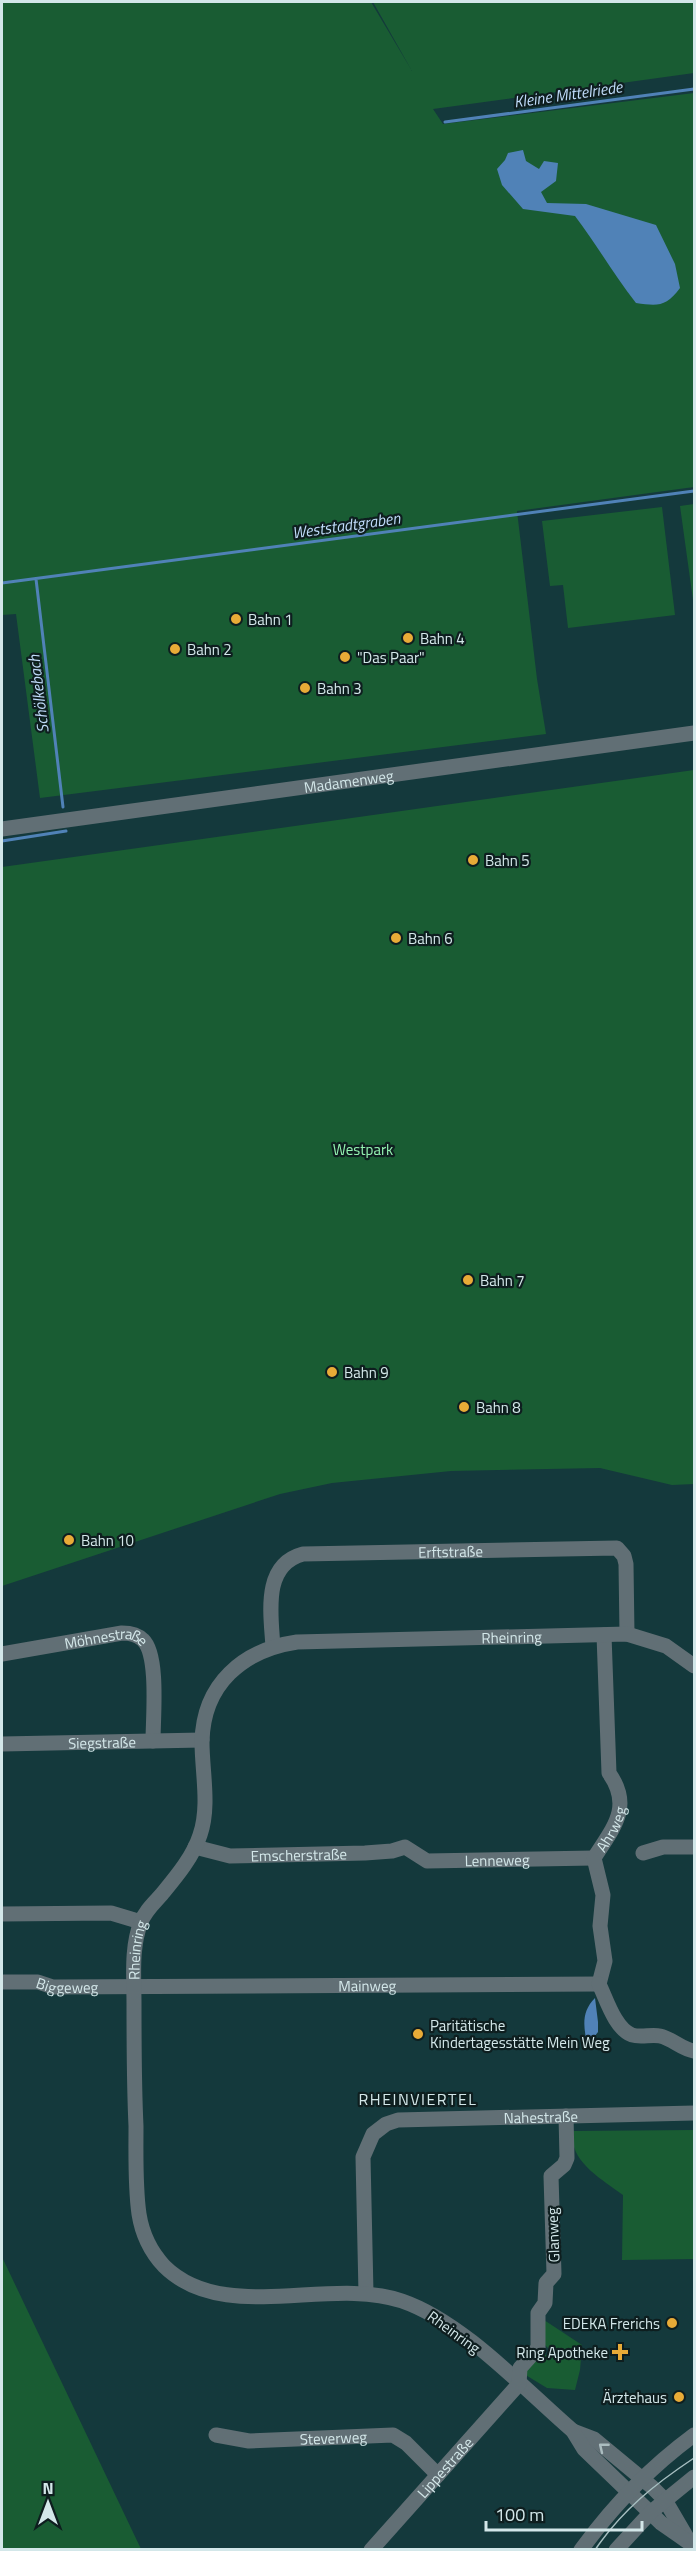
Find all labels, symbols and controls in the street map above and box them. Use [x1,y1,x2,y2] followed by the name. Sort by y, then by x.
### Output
[512,74,625,113] water label: Kleine Mittelriede
[290,505,403,544] water label: Weststadtgraben
[248,608,293,631] place label: Bahn 1
[229,612,243,626] marker: Bahn 1
[420,627,465,650] place label: Bahn 4
[401,631,415,645] marker: Bahn 4
[187,638,232,661] place label: Bahn 2
[168,642,182,656] marker: Bahn 2
[357,646,425,669] place label: "Das Paar"
[338,650,352,664] marker: "Das Paar"
[21,653,55,734] water label: Schölkebach
[317,677,362,700] place label: Bahn 3
[298,681,312,695] marker: Bahn 3
[302,763,395,799] street label: Madamenweg
[485,849,530,872] place label: Bahn 5
[466,853,480,867] marker: Bahn 5
[408,927,453,950] place label: Bahn 6
[389,931,403,945] marker: Bahn 6
[333,1138,393,1161] park label: Westpark
[480,1269,525,1292] place label: Bahn 7
[461,1273,475,1287] marker: Bahn 7
[344,1361,389,1384] place label: Bahn 9
[325,1365,339,1379] marker: Bahn 9
[476,1396,521,1419] place label: Bahn 8
[457,1400,471,1414] marker: Bahn 8
[81,1529,134,1552] place label: Bahn 10
[62,1533,76,1547] marker: Bahn 10
[418,1539,483,1563] street label: Erftstraße
[62,1621,154,1654] street label: Möhnestraße
[481,1625,542,1649] street label: Rheinring
[68,1730,136,1754] street label: Siegstraße
[590,1804,631,1856] street label: Ahrweg
[250,1842,347,1867] street label: Emscherstraße
[464,1848,530,1872] street label: Lenneweg
[122,1916,152,1980] street label: Rheinring
[33,1971,99,1999] street label: Biggeweg
[338,1974,397,1997] street label: Mainweg
[430,2014,610,2054] place label: Paritätische Kindertagesstätte Mein Weg
[411,2027,425,2041] marker: Paritätische Kindertagesstätte Mein Weg
[359,2087,477,2111] district label: RHEINVIERTEL
[503,2104,578,2129] street label: Nahestraße
[541,2207,565,2263] street label: Glanweg
[423,2305,485,2359] street label: Rheinring
[563,2312,660,2335] place label: EDEKA Frerichs
[665,2316,679,2330] marker: EDEKA Frerichs
[516,2341,608,2364] place label: Ring Apotheke
[613,2345,627,2359] marker: Ring Apotheke
[603,2386,667,2409] place label: Ärztehaus
[672,2390,686,2404] marker: Ärztehaus
[299,2425,368,2450] street label: Steverweg
[411,2431,478,2503] street label: Lippestraße
[599,2443,610,2454] one-way arrow
[18,2473,78,2533] north arrow
[42,2476,54,2500] text: N
[486,2494,642,2532] scale bar
[495,2501,544,2528] text: 100 m

